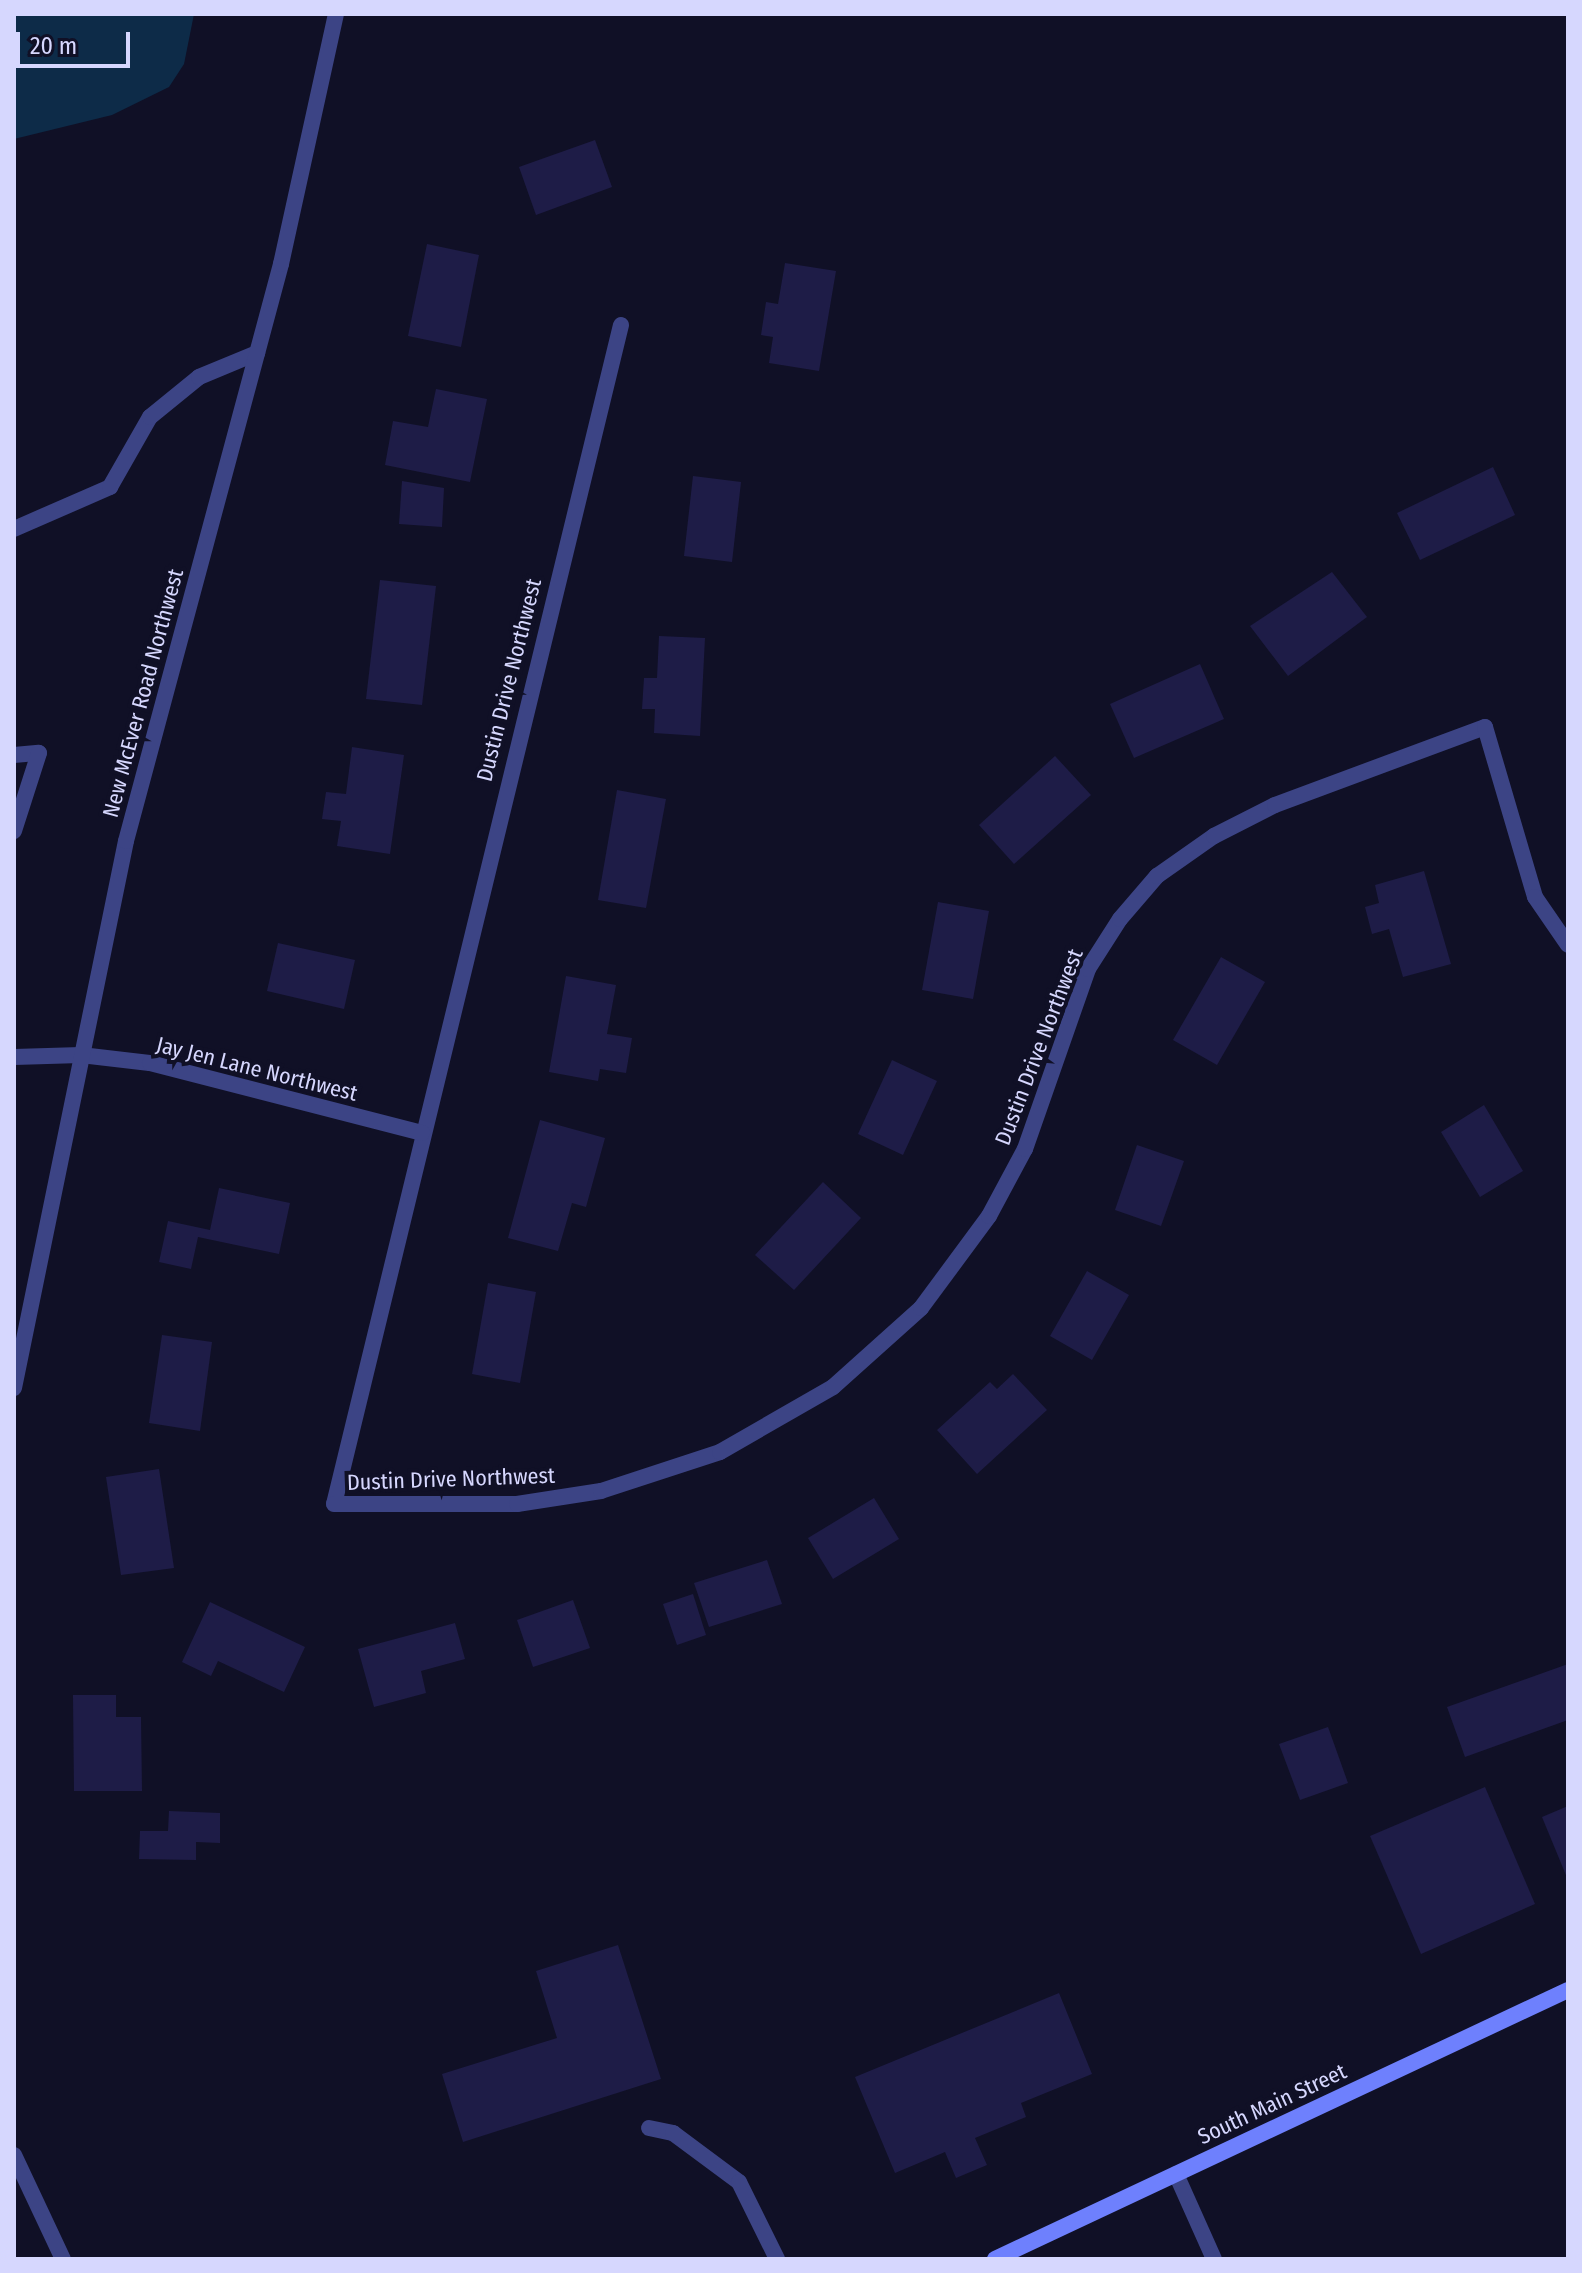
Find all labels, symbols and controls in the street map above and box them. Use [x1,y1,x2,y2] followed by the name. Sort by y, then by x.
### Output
[20,16,134,66] scale bar
[30,32,77,60] text: 20 m
[97,566,189,820] street label: New McEver Road Northwest
[471,576,547,784] street label: Dustin Drive Northwest
[989,945,1089,1149] street label: Dustin Drive Northwest
[154,1031,360,1107] street label: Jay Jen Lane Northwest
[347,1462,555,1496] street label: Dustin Drive Northwest
[1194,2058,1350,2150] street label: South Main Street

